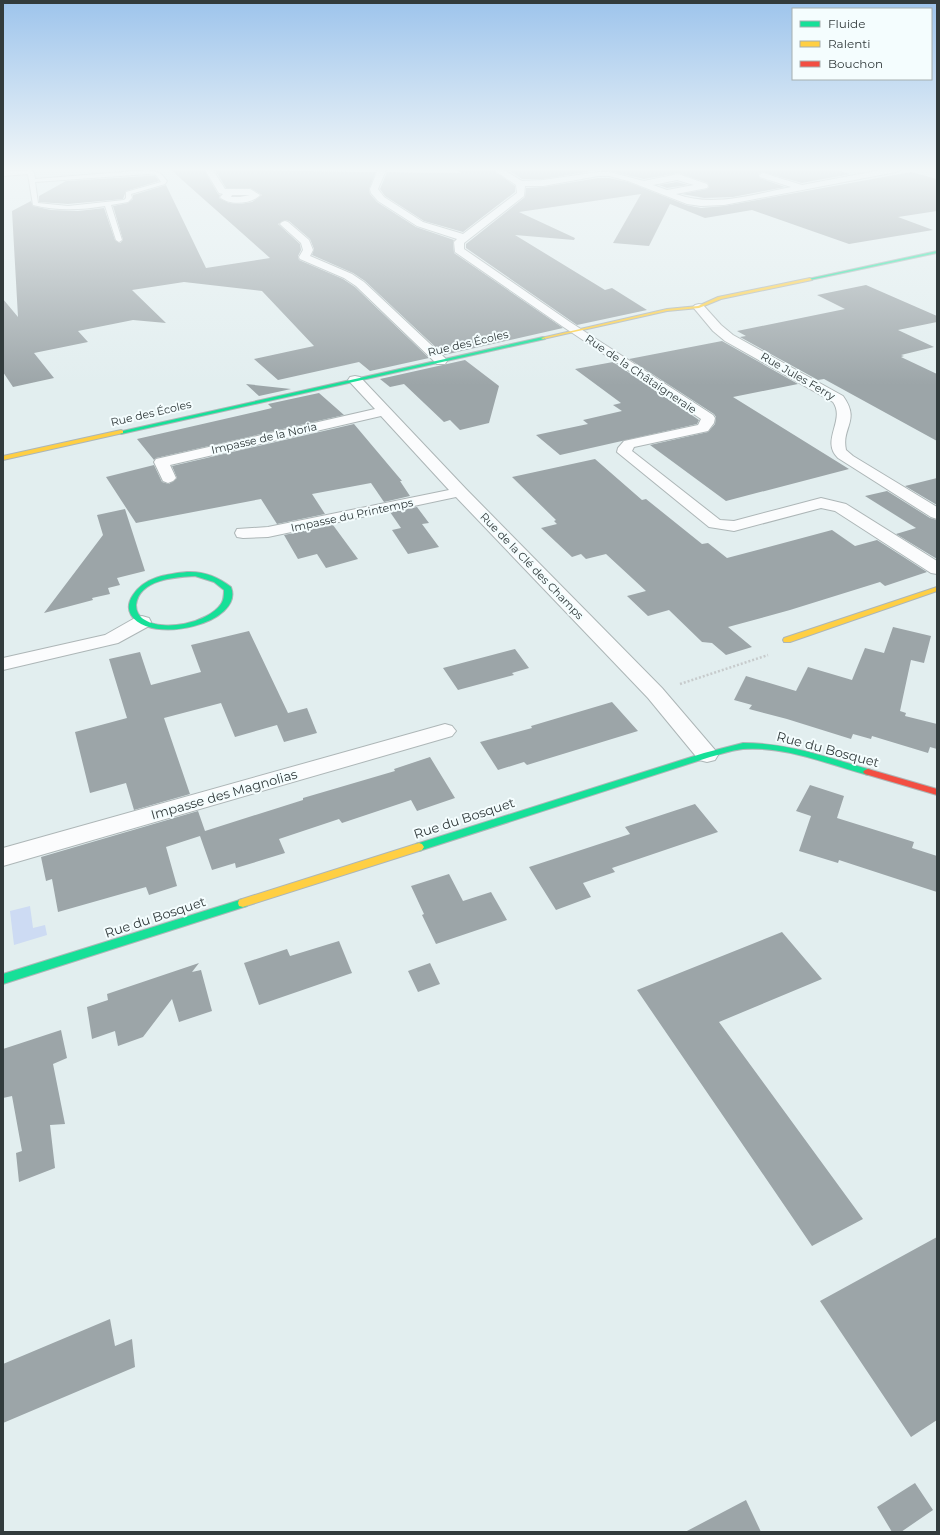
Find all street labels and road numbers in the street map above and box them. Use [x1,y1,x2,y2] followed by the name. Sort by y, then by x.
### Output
[426,327,510,359] street label: Rue des Écoles
[583,331,700,417] street label: Rue de la Châtaigneraie
[758,349,838,403] street label: Rue Jules Ferry
[109,397,193,429] street label: Rue des Écoles
[210,419,318,457] street label: Impasse de la Noria
[290,495,415,535] street label: Impasse du Printemps
[477,510,587,623] street label: Rue de la Clé des Champs
[775,728,881,770] street label: Rue du Bosquet
[149,765,299,823] street label: Impasse des Magnolias
[411,794,517,842] street label: Rue du Bosquet
[102,893,208,941] street label: Rue du Bosquet

